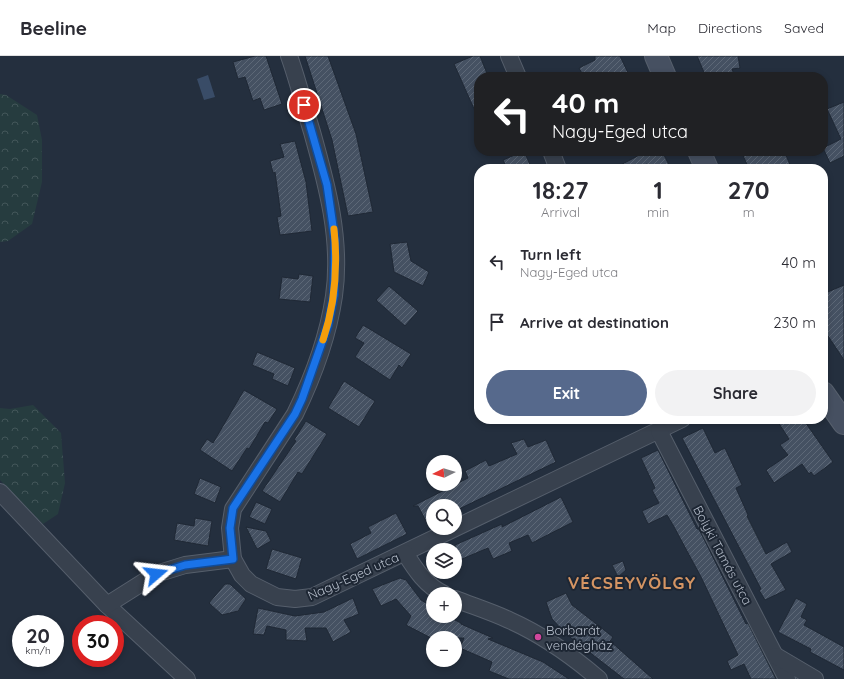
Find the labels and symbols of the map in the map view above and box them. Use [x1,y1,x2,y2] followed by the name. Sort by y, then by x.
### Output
[287,88,321,122] pin
[426,455,462,491] north arrow
[690,503,756,607] street label: Bolyki Tamás utca
[305,549,401,603] street label: Nagy-Eged utca
[135,553,177,595] position arrow
[568,572,696,593] district label: VÉCSEYVÖLGY
[72,615,124,667] speed limit sign: 30
[546,622,612,653] place label: Borbarát vendégház
[533,632,543,642] marker: Borbarát vendégház

